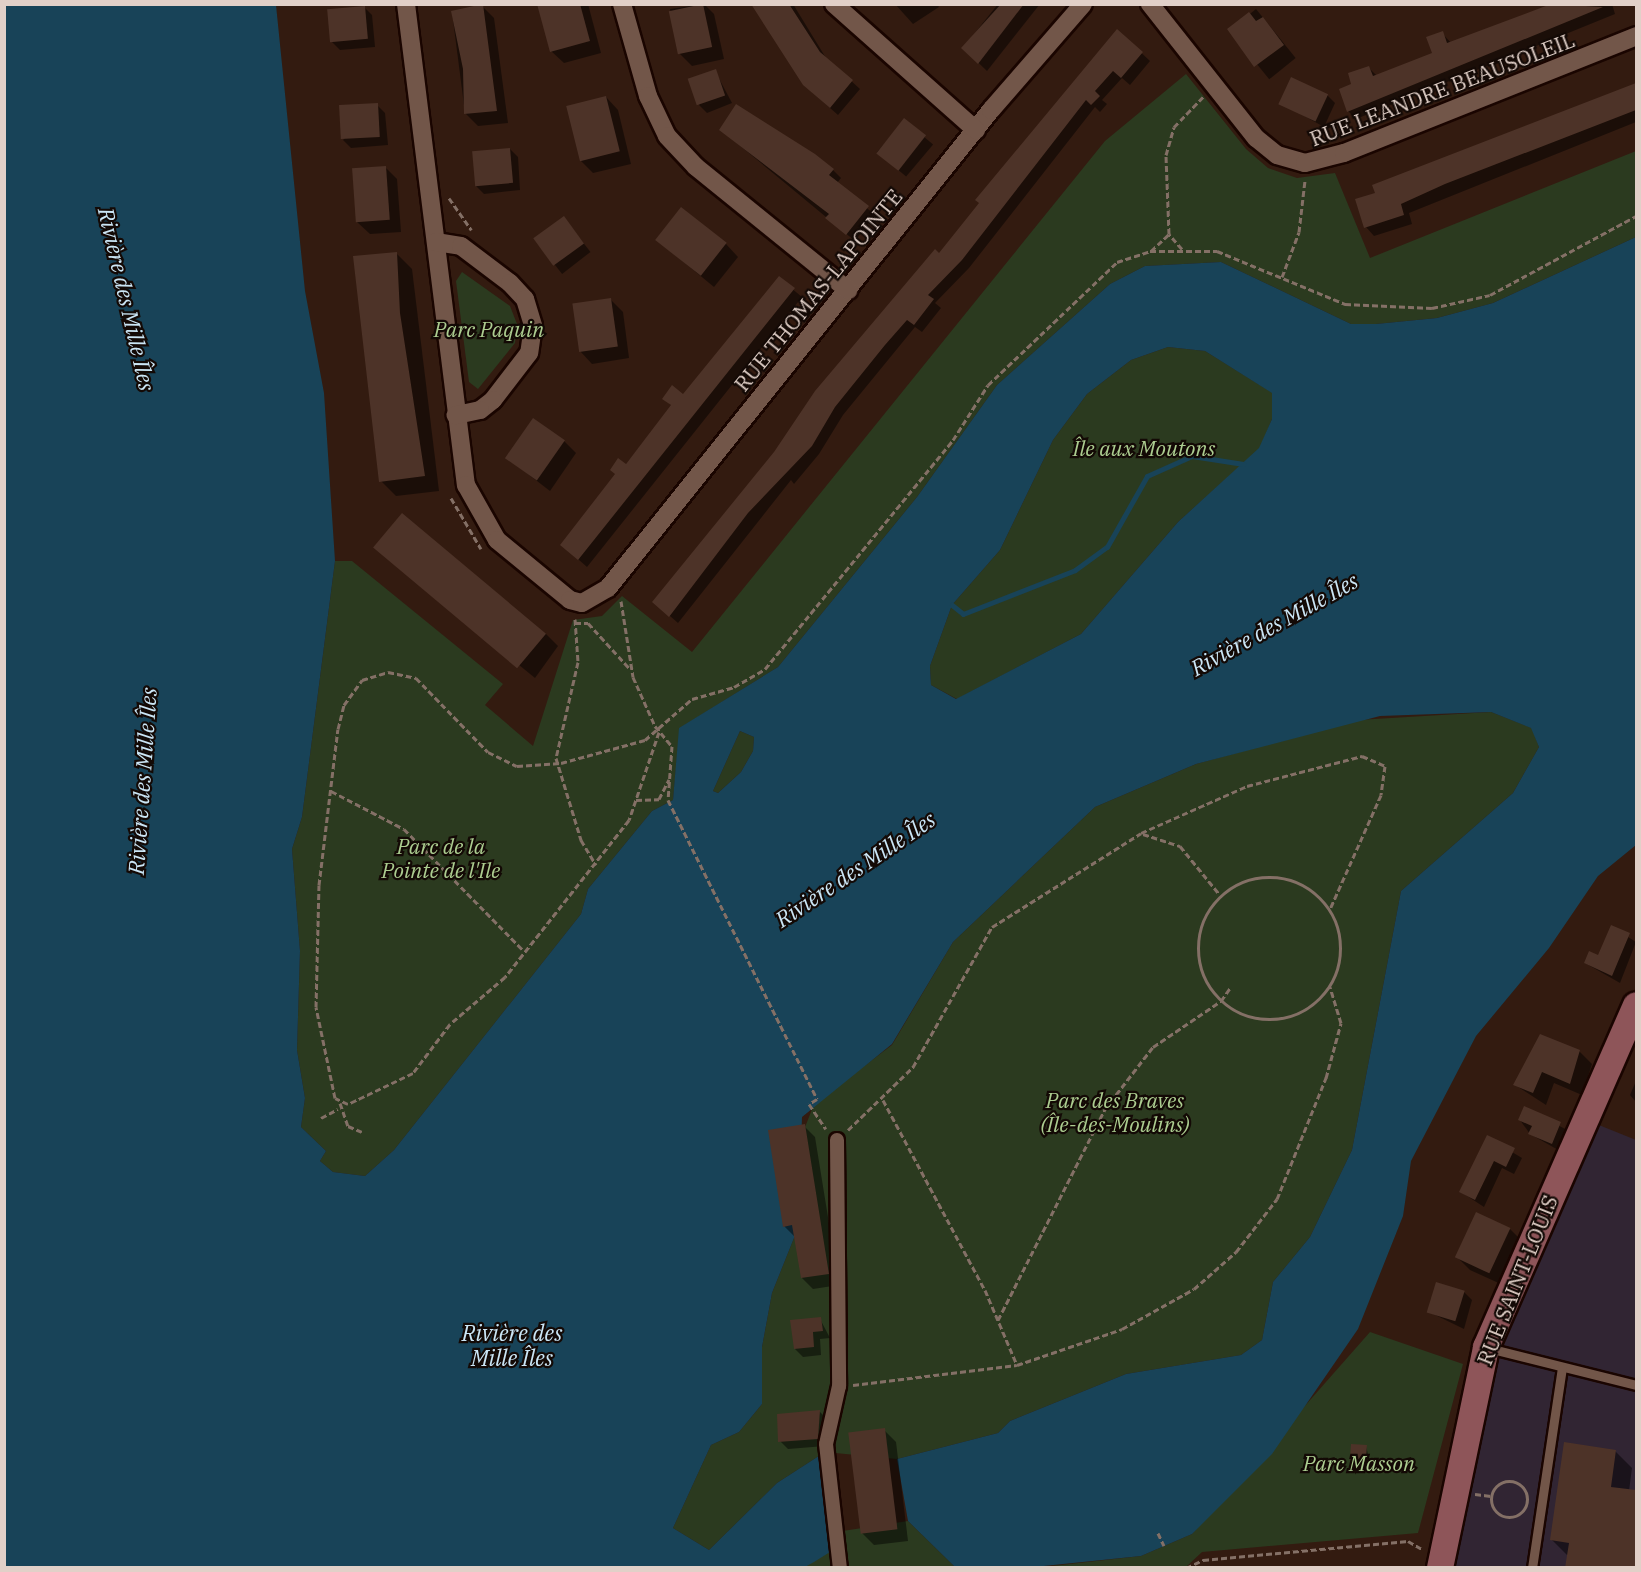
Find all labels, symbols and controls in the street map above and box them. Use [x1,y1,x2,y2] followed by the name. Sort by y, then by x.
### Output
[1306,27,1578,151] street label: RUE LEANDRE BEAUSOLEIL
[729,184,907,396] street label: RUE THOMAS-LAPOINTE
[93,205,161,393] water label: Rivière des Mille Îles
[434,316,544,342] park label: Parc Paquin
[1073,435,1215,461] park label: Île aux Moutons
[1186,567,1362,681] water label: Rivière des Mille Îles
[122,687,162,875] water label: Rivière des Mille Îles
[770,806,940,932] water label: Rivière des Mille Îles
[382,833,500,883] park label: Parc de la Pointe de l'Ile
[1040,1087,1190,1137] park label: Parc des Braves (Île-des-Moulins)
[1471,1191,1563,1369] street label: RUE SAINT-LOUIS
[462,1319,562,1370] water label: Rivière des Mille Îles
[1303,1450,1415,1476] park label: Parc Masson

